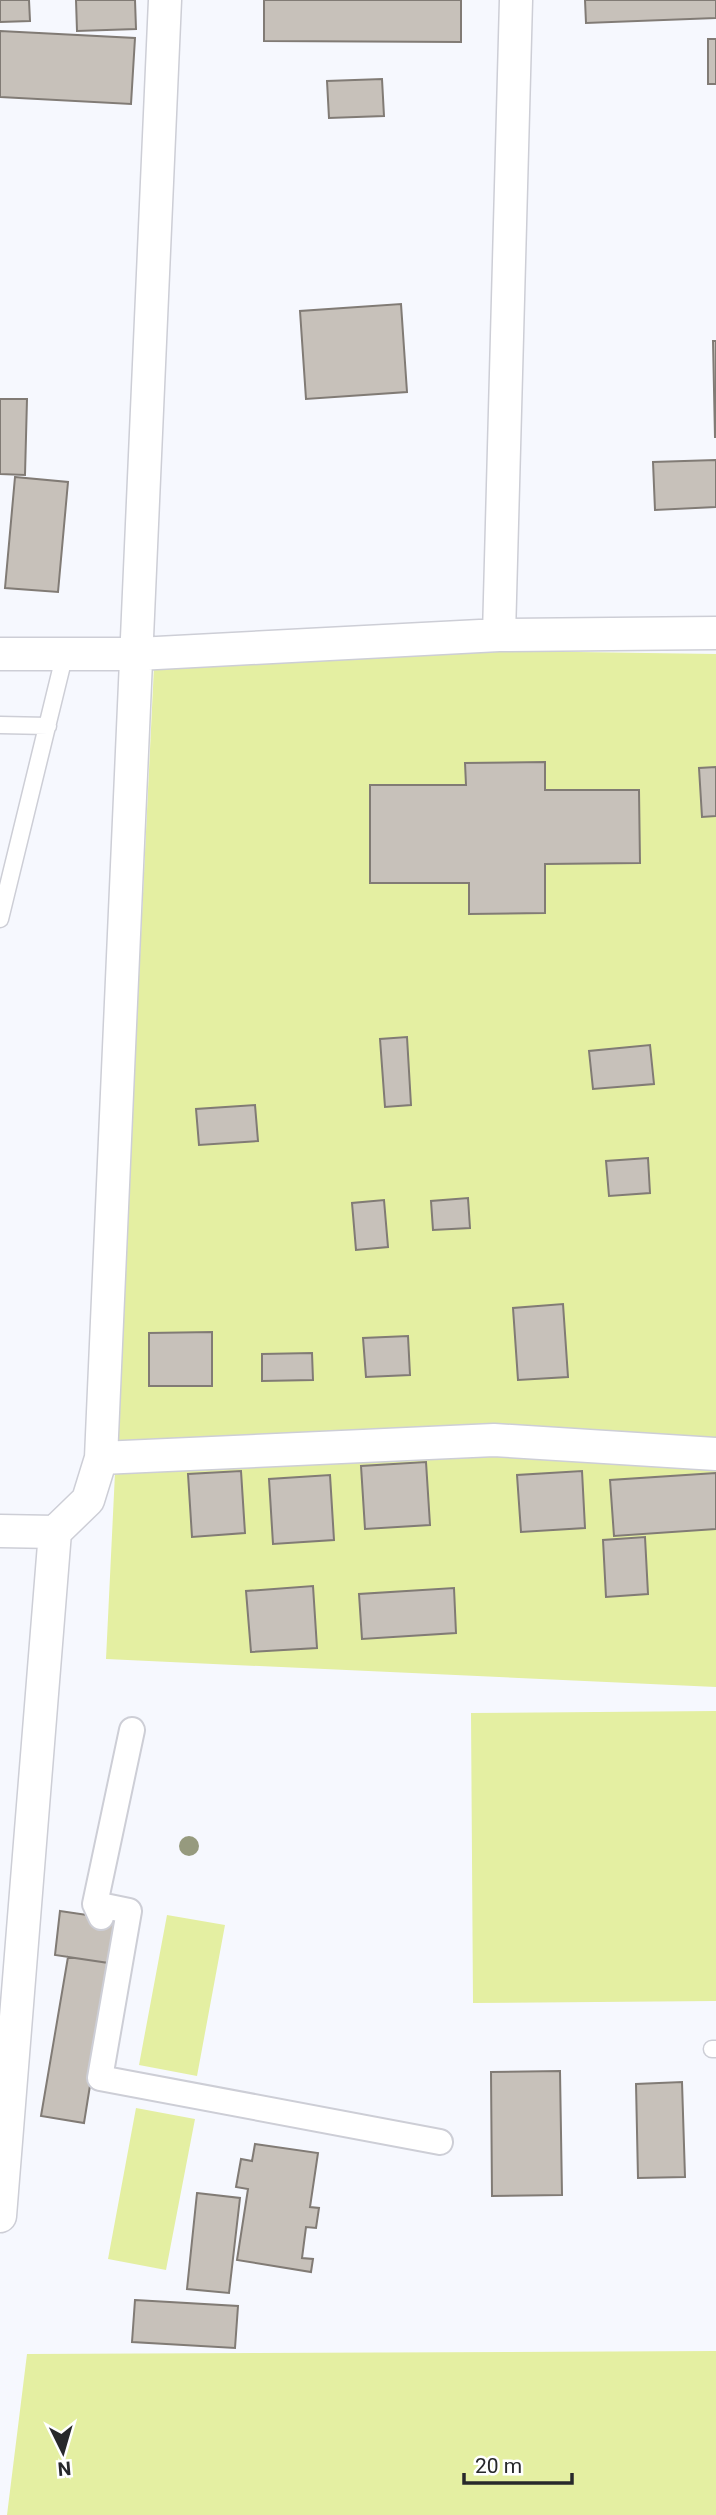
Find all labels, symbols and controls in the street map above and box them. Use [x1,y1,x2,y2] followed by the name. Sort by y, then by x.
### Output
[28,2417,98,2487] north arrow
[464,2442,572,2486] scale bar
[475,2454,522,2478] text: 20 m
[57,2456,72,2480] text: N

